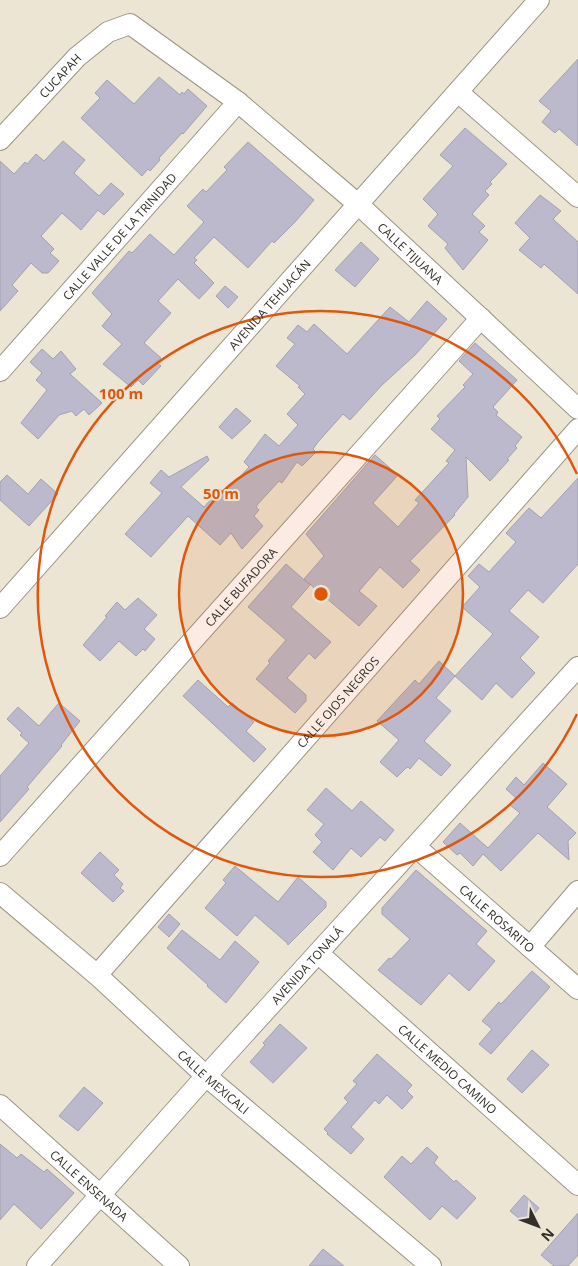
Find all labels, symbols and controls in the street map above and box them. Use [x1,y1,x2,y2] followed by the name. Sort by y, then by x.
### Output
[35,49,85,101] street label: CUCAPAH
[58,169,180,304] street label: CALLE VALLE DE LA TRINIDAD
[374,218,447,288] street label: CALLE TIJUANA
[225,255,314,353] street label: AVENIDA TEHUACÁN
[99,383,143,403] text: 100 m
[203,483,239,503] text: 50 m
[201,543,281,630] street label: CALLE BUFADORA
[312,585,330,603] centre of rings
[293,652,383,751] street label: CALLE OJOS NEGROS
[456,880,539,956] street label: CALLE ROSARITO
[267,922,347,1008] street label: AVENIDA TONALÁ
[395,1020,501,1118] street label: CALLE MEDIO CAMINO
[174,1046,253,1118] street label: CALLE MEXICALI
[47,1146,132,1225] street label: CALLE ENSENADA
[513,1201,563,1251] north arrow
[537,1224,559,1246] text: N

